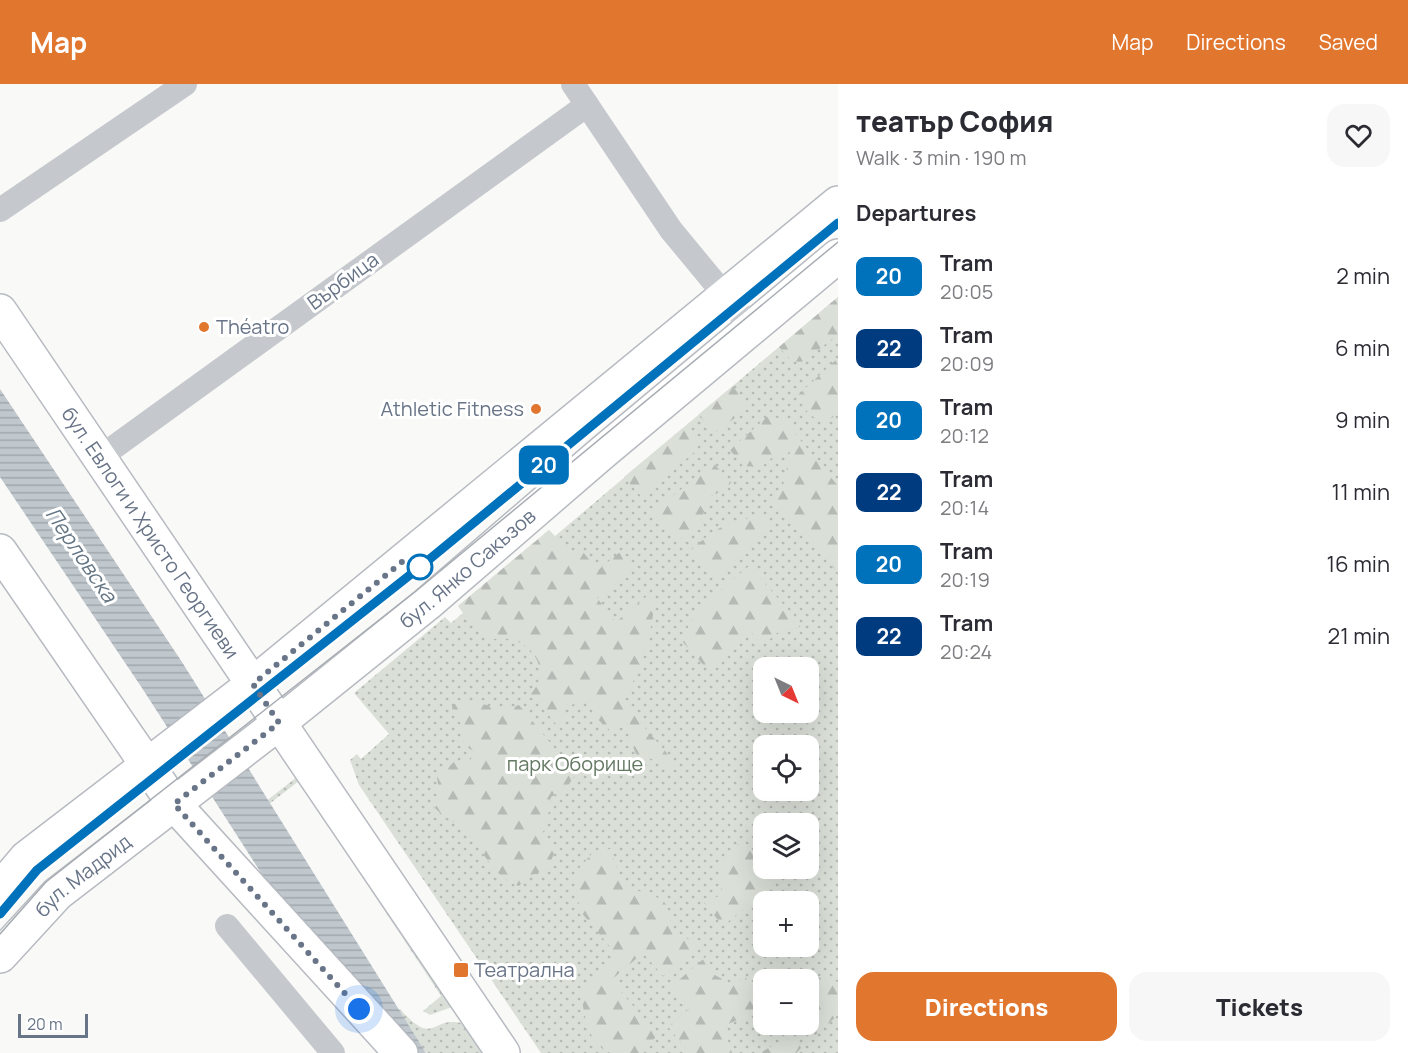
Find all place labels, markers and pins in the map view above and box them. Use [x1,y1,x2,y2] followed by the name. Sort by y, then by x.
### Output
[216,313,289,340] place label: Théatro
[197,320,211,334] marker: Théatro
[380,395,524,422] place label: Athletic Fitness
[529,402,543,416] marker: Athletic Fitness
[407,554,433,580] unlabelled marker
[474,956,575,983] place label: Театрална
[452,961,470,979] marker: Театрална

